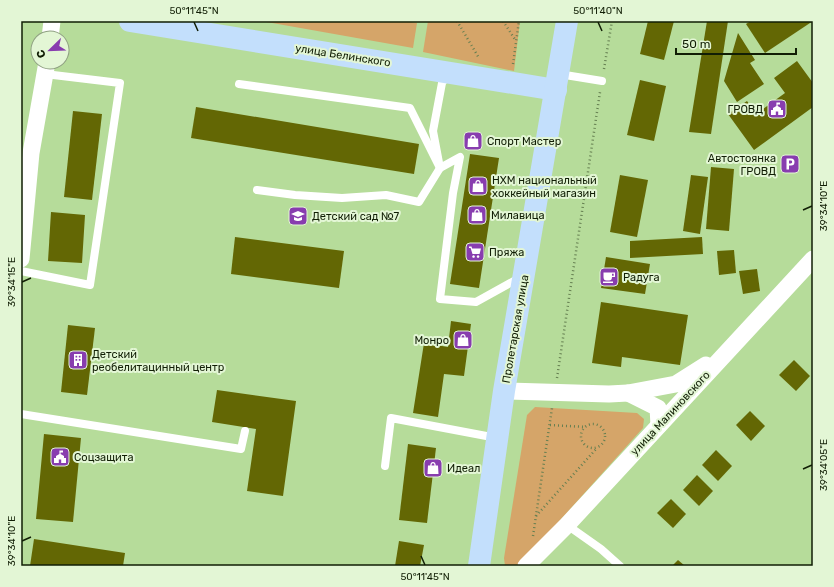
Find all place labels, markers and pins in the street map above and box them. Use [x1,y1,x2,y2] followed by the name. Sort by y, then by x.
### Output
[766,98,788,120] public building icon: ГРОВД
[728,103,763,116] place label: ГРОВД
[462,130,484,152] shop icon: Спорт Мастер
[487,135,561,148] place label: Спорт Мастер
[708,152,776,178] place label: Автостоянка ГРОВД
[779,153,801,175] parking icon: Автостоянка ГРОВД
[492,174,597,200] place label: НХМ национальный хоккейный магазин
[467,175,489,197] shop icon: НХМ национальный хоккейный магазин
[466,204,488,226] shop icon: Милавица
[287,205,309,227] school or university icon: Детский сад №7
[491,209,545,222] place label: Милавица
[312,210,400,223] place label: Детский сад №7
[464,241,486,263] supermarket icon: Пряжа
[489,246,524,259] place label: Пряжа
[598,266,620,288] cafe icon: Радуга
[623,271,660,284] place label: Радуга
[452,329,474,351] shop icon: Монро
[414,334,449,347] place label: Монро
[92,348,224,374] place label: Детский реобелитацинный центр
[67,349,89,371] building icon: Детский реобелитацинный центр
[49,446,71,468] public building icon: Соцзащита
[74,451,134,464] place label: Соцзащита
[422,457,444,479] shop icon: Идеал
[447,462,480,475] place label: Идеал

